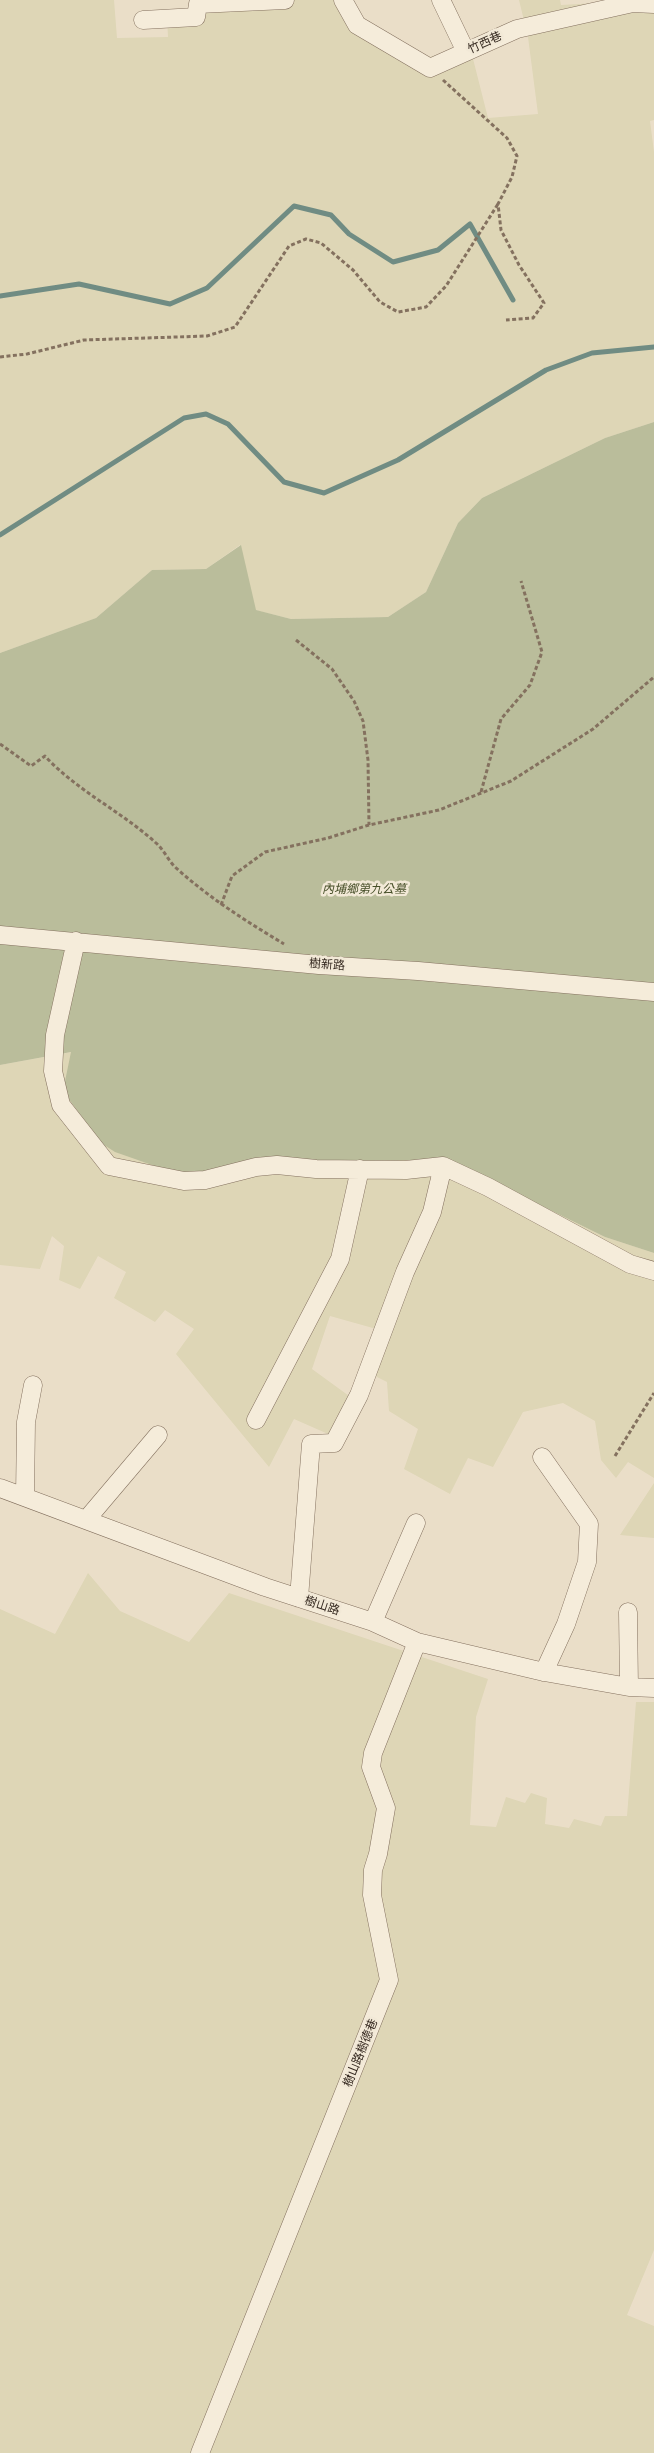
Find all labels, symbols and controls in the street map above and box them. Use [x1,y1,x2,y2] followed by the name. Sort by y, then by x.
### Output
[466,29,504,57] street label: 竹西巷
[322,883,406,897] park label: 內埔鄉第九公墓
[309,957,345,973] street label: 樹新路
[303,1594,341,1618] street label: 樹山路
[341,2017,381,2089] street label: 樹山路樹德巷

